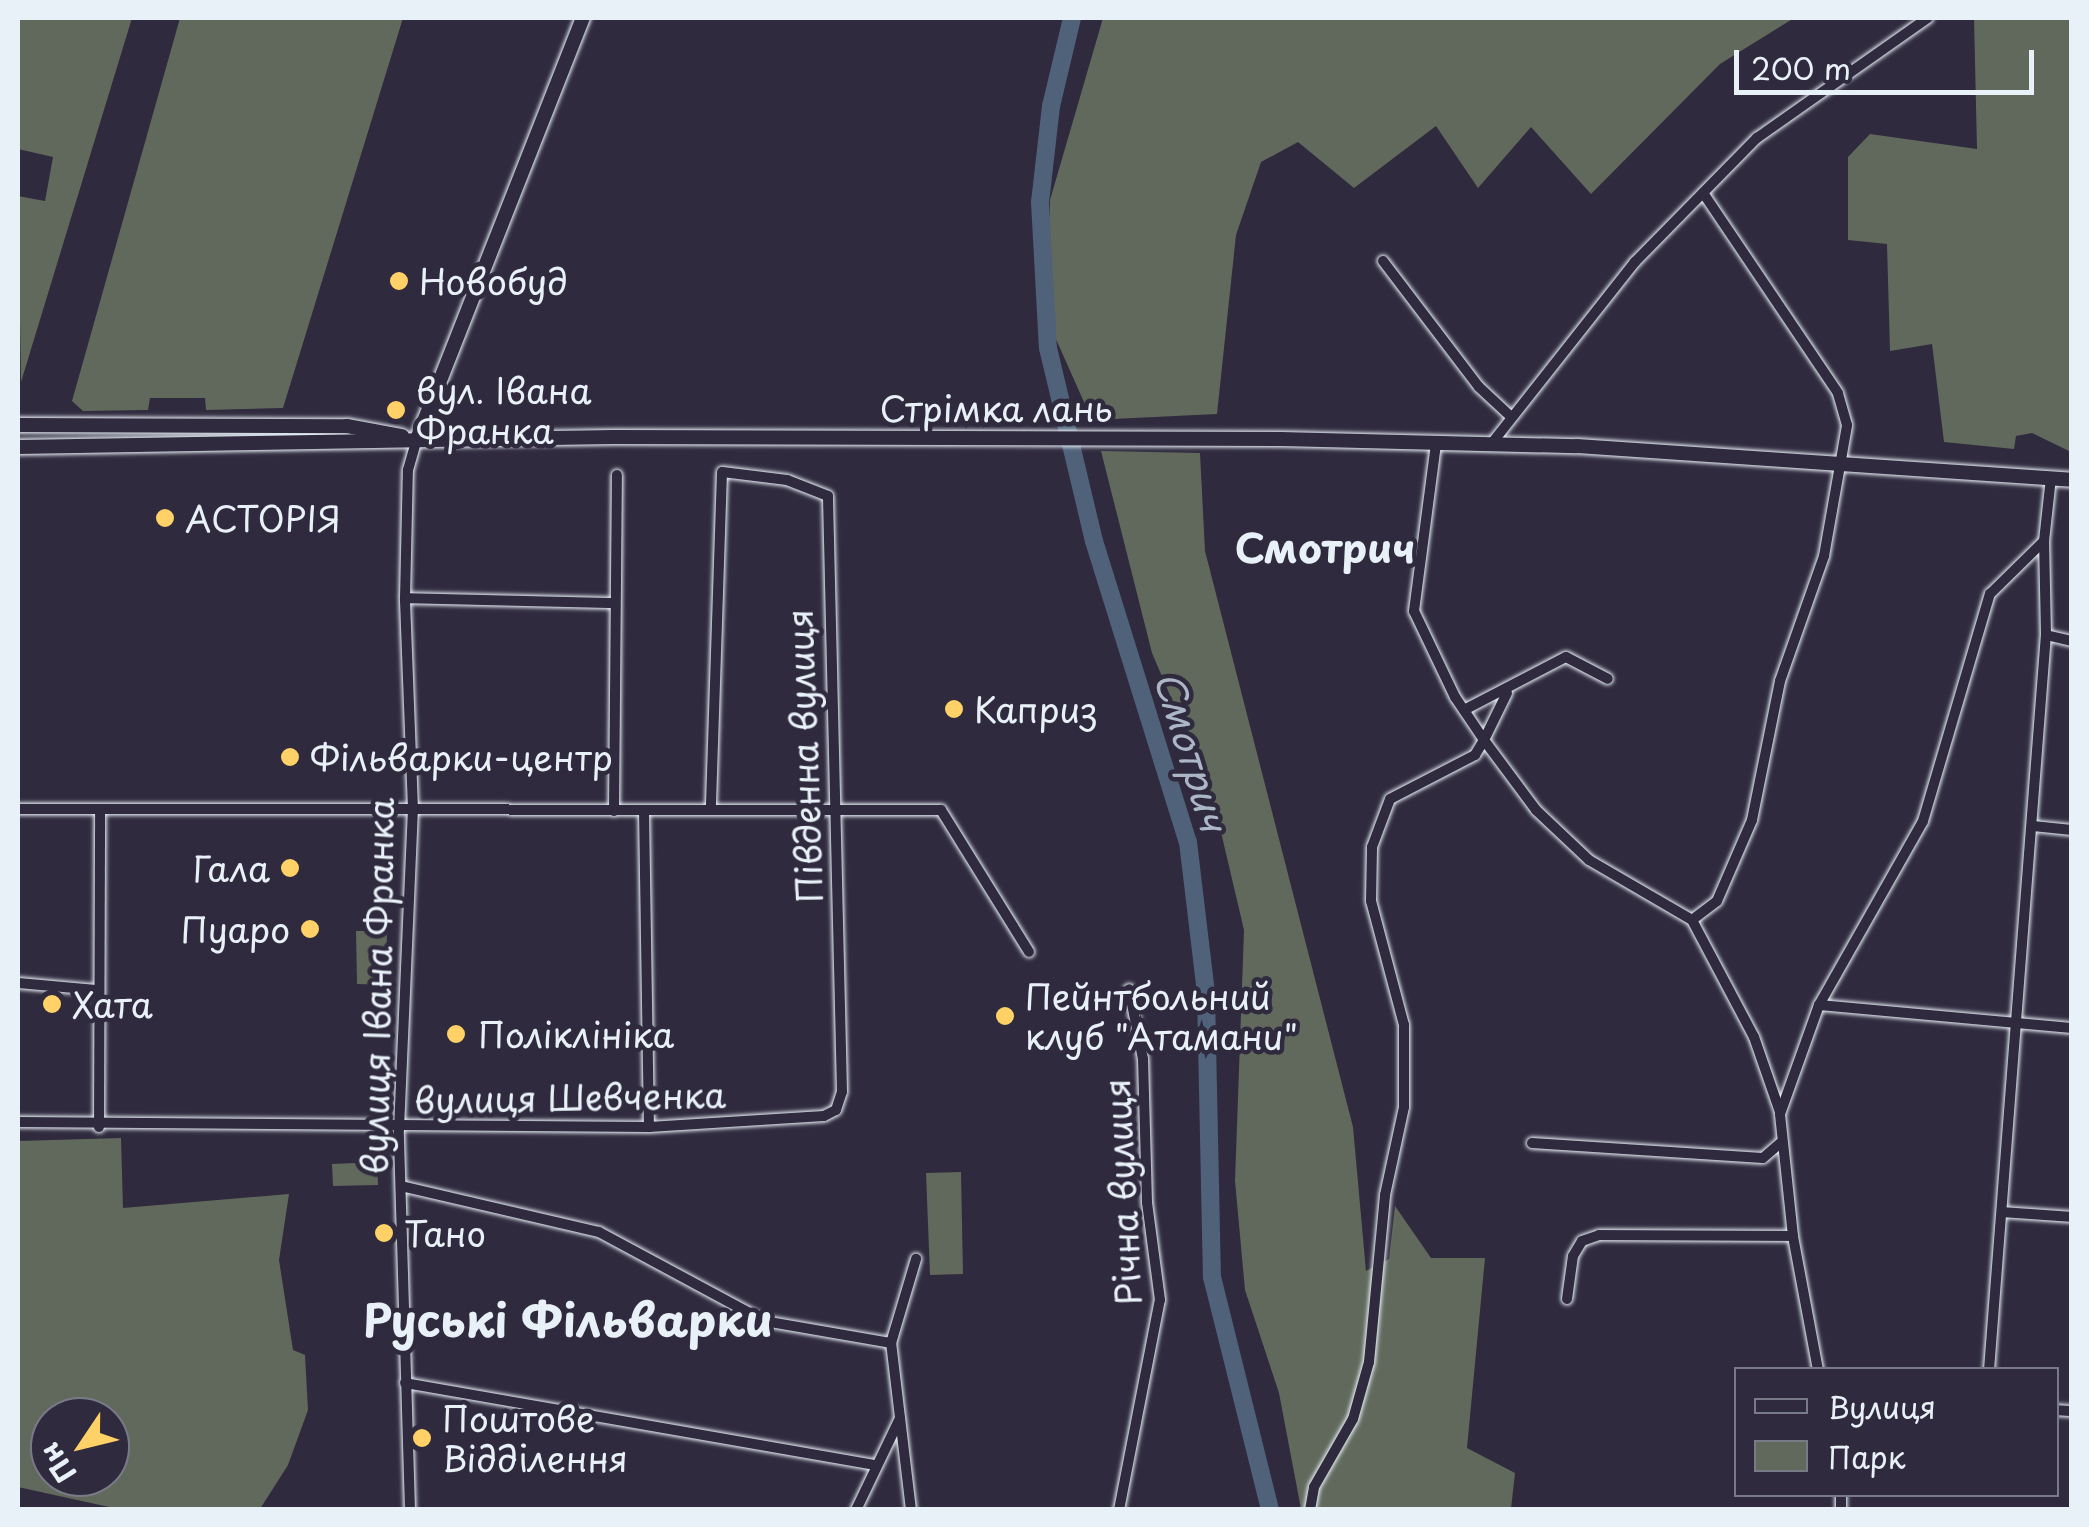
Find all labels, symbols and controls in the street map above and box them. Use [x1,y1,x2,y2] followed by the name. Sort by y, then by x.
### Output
[1739,30,2039,92] scale bar
[1751,45,1851,90] text: 200 m
[419,260,568,302] place label: Новобуд
[388,270,410,292] marker: Новобуд
[416,369,592,451] place label: вул. Івана Франка
[879,387,1113,429] street label: Стрімка лань
[385,399,407,421] marker: вул. Івана Франка
[185,497,341,539] place label: АСТОРІЯ
[154,507,176,529] marker: АСТОРІЯ
[1235,523,1415,571] district label: Смотрич
[778,607,830,905] street label: Південна вулиця
[1146,666,1238,836] water label: Смотрич
[974,688,1098,730] place label: Каприз
[943,698,965,720] marker: Каприз
[310,736,613,778] place label: Фільварки-центр
[279,746,301,768] marker: Фільварки-центр
[353,796,401,1176] street label: вулиця Івана Франка
[193,847,270,889] place label: Гала
[279,857,301,879] marker: Гала
[181,908,290,950] place label: Пуаро
[299,918,321,940] marker: Пуаро
[1025,975,1299,1057] place label: Пейнтбольний клуб "Атамани"
[72,983,153,1025] place label: Хата
[41,993,63,1015] marker: Хата
[994,1005,1016,1027] marker: Пейнтбольний клуб "Атамани"
[478,1013,674,1055] place label: Поліклініка
[443,1021,469,1047] marker: Поліклініка
[414,1073,726,1121] street label: вулиця Шевченка
[1095,1076,1149,1308] street label: Річна вулиця
[404,1212,486,1254] place label: Тано
[373,1222,395,1244] marker: Тано
[363,1292,773,1346] district label: Руські Фільварки
[1734,1367,2059,1497] legend
[1828,1384,1936,1429] text: Вулиця
[30,1397,130,1497] north arrow
[442,1397,628,1479] place label: Поштове Відділення
[411,1427,433,1449] marker: Поштове Відділення
[27,1434,86,1492] text: Пн
[1828,1434,1905,1479] text: Парк

